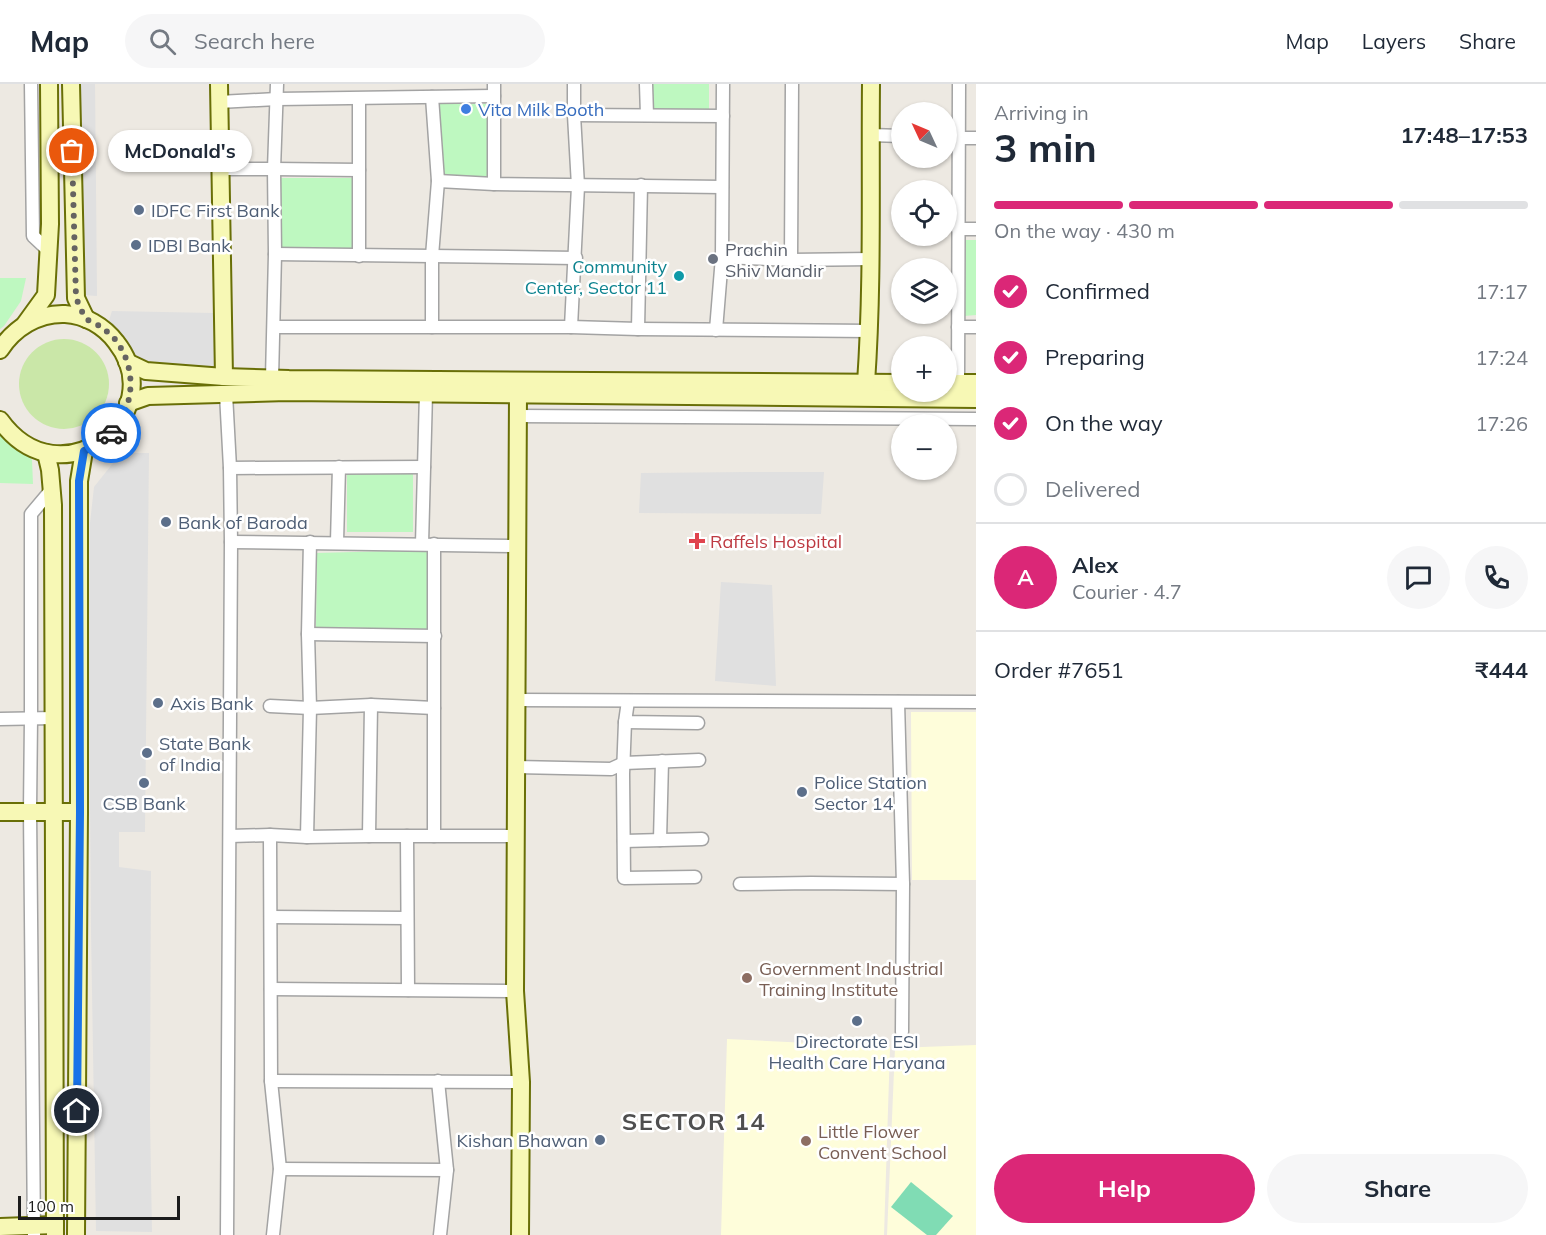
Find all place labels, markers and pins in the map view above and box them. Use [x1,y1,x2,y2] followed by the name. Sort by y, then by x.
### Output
[478,98,604,121] place label: Vita Milk Booth
[459,102,473,116] marker: Vita Milk Booth
[46,125,97,176] pin
[108,130,252,172] callout: McDonald's
[151,199,280,222] place label: IDFC First Bank
[132,203,146,217] marker: IDFC First Bank
[148,234,231,257] place label: IDBI Bank
[129,238,143,252] marker: IDBI Bank
[725,238,824,282] place label: Prachin Shiv Mandir
[706,252,720,266] marker: Prachin Shiv Mandir
[525,255,667,299] place label: Community Center, Sector 11
[672,269,686,283] marker: Community Center, Sector 11
[178,511,308,534] place label: Bank of Baroda
[159,515,173,529] marker: Bank of Baroda
[710,530,842,553] place label: Raffels Hospital
[688,532,706,550] marker: Raffels Hospital
[170,692,254,715] place label: Axis Bank
[151,696,165,710] marker: Axis Bank
[159,732,252,776] place label: State Bank of India
[140,746,154,760] marker: State Bank of India
[814,771,927,815] place label: Police Station Sector 14
[137,776,151,790] marker: CSB Bank
[795,785,809,799] marker: Police Station Sector 14
[102,792,186,815] place label: CSB Bank
[759,957,943,1001] place label: Government Industrial Training Institute
[740,971,754,985] marker: Government Industrial Training Institute
[850,1014,864,1028] marker: Directorate ESI Health Care Haryana
[768,1030,946,1074] place label: Directorate ESI Health Care Haryana
[51,1085,102,1136] pin
[818,1120,947,1164] place label: Little Flower Convent School
[456,1129,588,1152] place label: Kishan Bhawan
[593,1133,607,1147] marker: Kishan Bhawan
[799,1134,813,1148] marker: Little Flower Convent School

